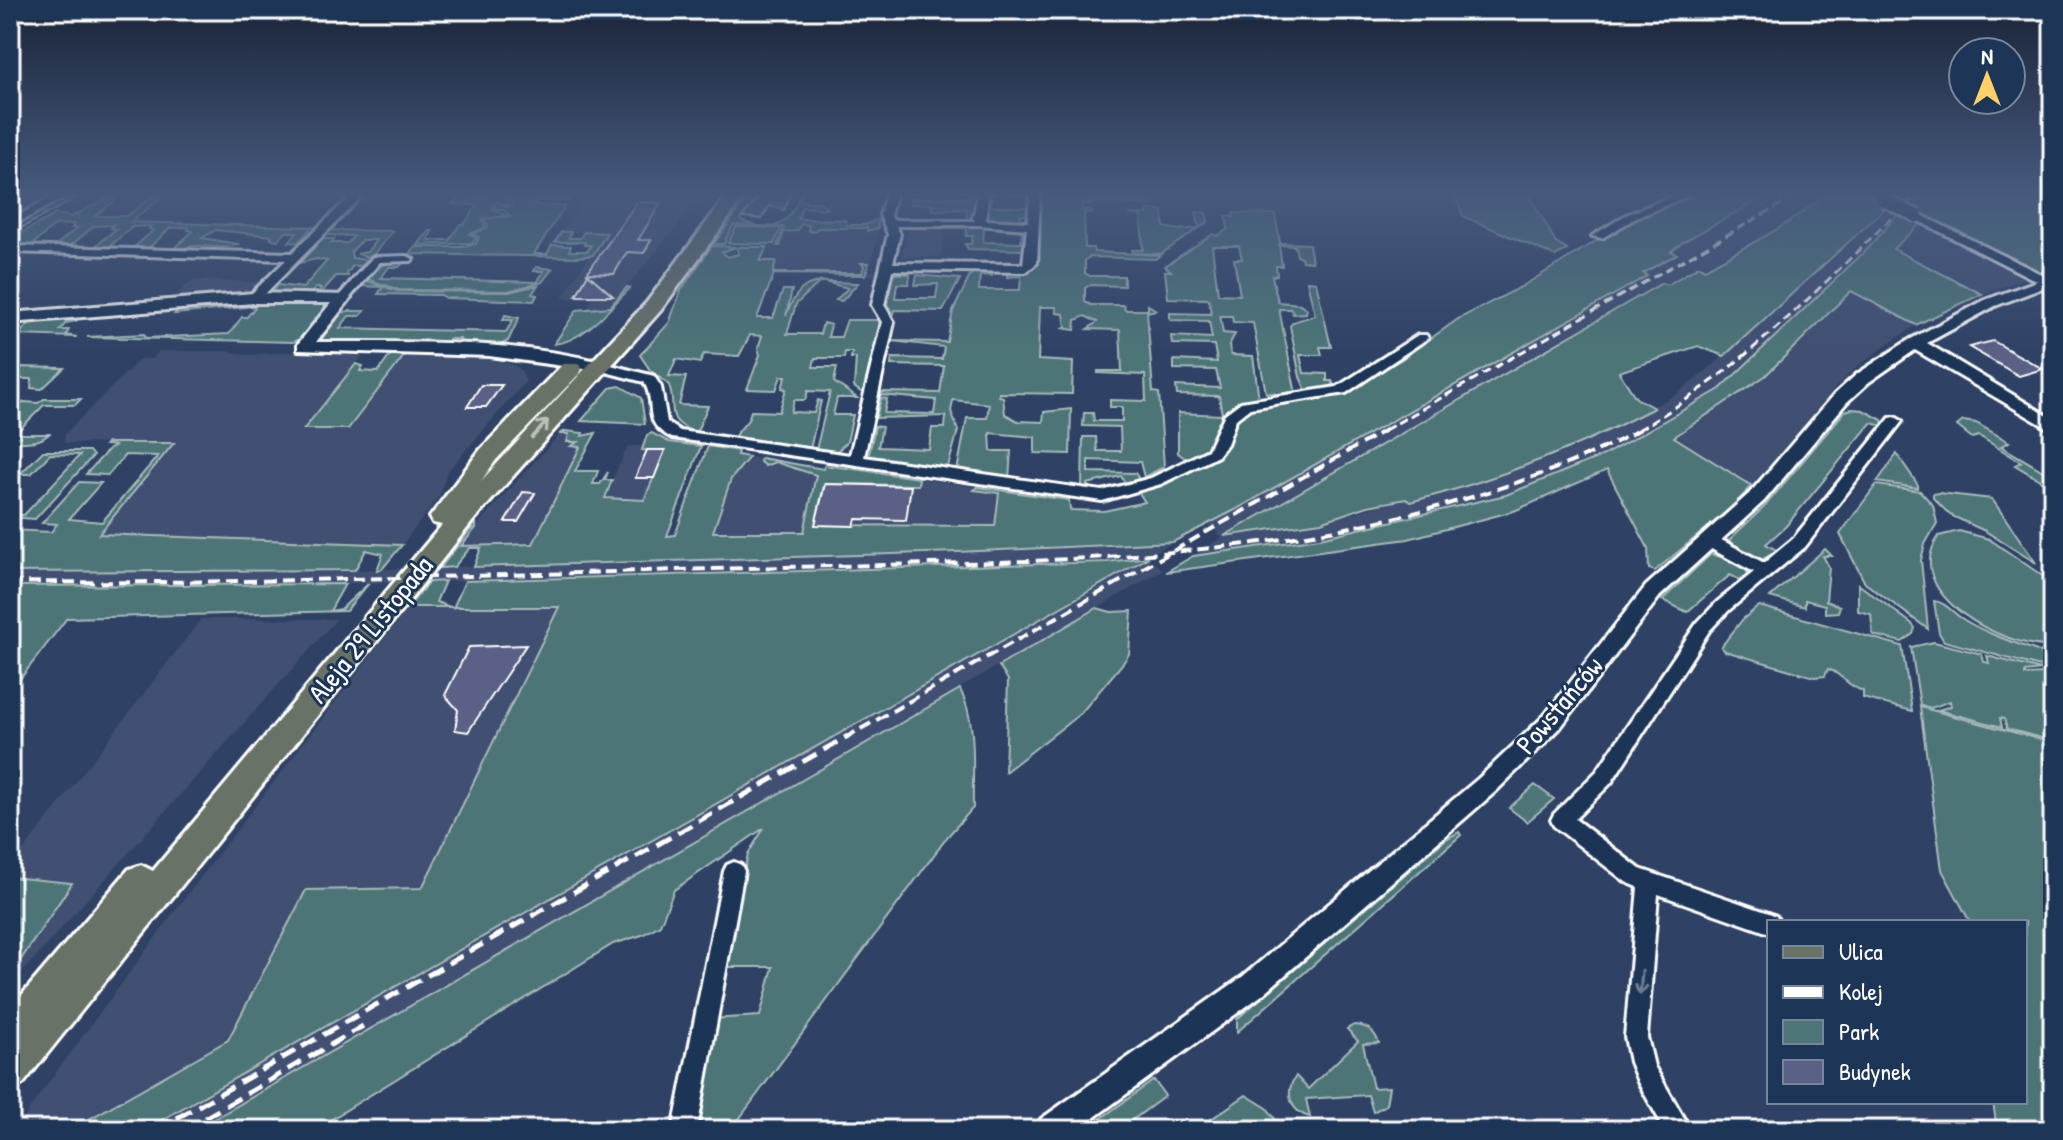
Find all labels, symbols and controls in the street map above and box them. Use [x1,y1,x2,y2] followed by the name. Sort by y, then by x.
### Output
[1947,36,2027,116] north arrow
[1981,41,1993,71] text: N
[531,419,549,439] one-way arrow
[299,547,441,711] street label: Aleja 29 Listopada
[1507,648,1611,762] street label: Powstańców
[1767,920,2027,1104] legend
[1839,935,1883,967] text: Ulica
[1633,969,1648,996] one-way arrow
[1839,975,1883,1007] text: Kolej
[1839,1015,1879,1047] text: Park
[1839,1055,1911,1087] text: Budynek

